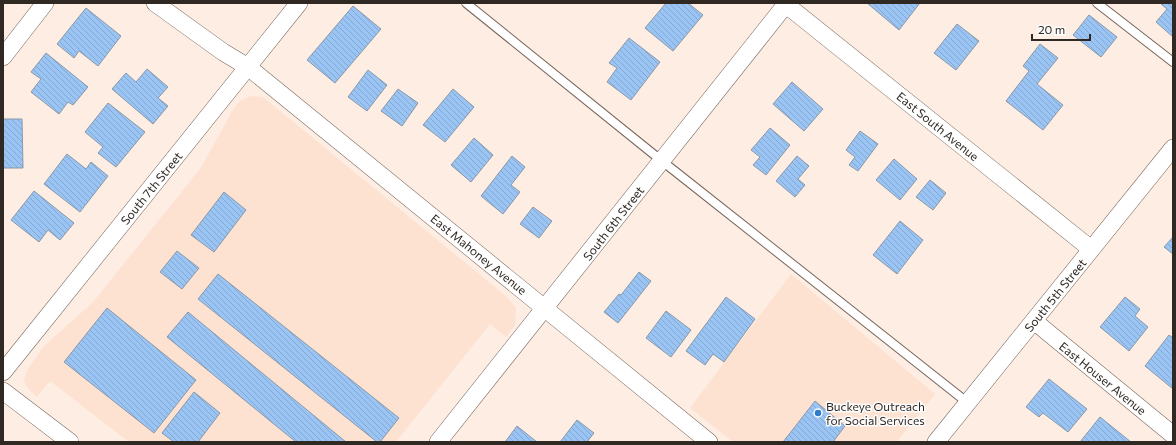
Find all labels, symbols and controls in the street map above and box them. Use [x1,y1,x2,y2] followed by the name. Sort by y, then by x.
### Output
[1032,16,1090,42] scale bar
[1038,22,1065,36] text: 20 m
[894,89,982,163] street label: East South Avenue
[117,149,185,227] street label: South 7th Street
[580,183,646,263] street label: South 6th Street
[428,211,530,297] street label: East Mahoney Avenue
[1021,256,1089,334] street label: South 5th Street
[1057,339,1149,417] street label: East Houser Avenue
[826,399,925,427] place label: Buckeye Outreach for Social Services
[813,408,823,418] marker: Buckeye Outreach for Social Services

